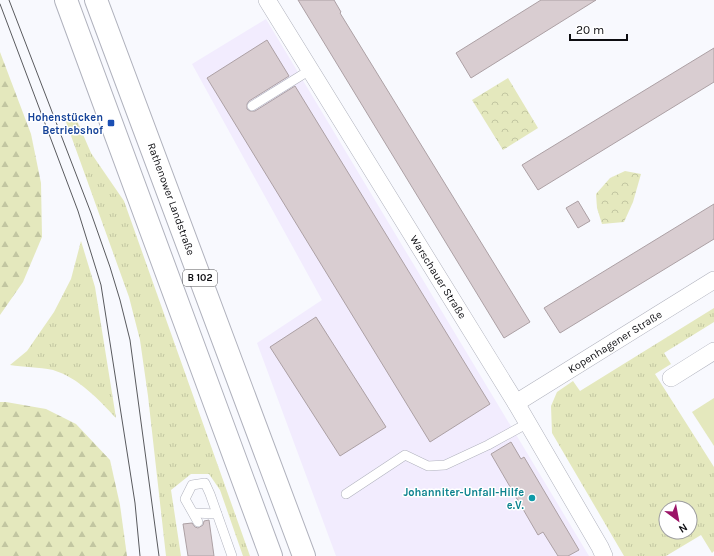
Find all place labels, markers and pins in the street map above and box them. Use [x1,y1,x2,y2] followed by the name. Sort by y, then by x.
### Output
[27,111,104,137] place label: Hohenstücken Betriebshof
[106,118,116,128] marker: Hohenstücken Betriebshof
[403,486,525,512] place label: Johanniter-Unfall-Hilfe e.V.
[527,493,537,503] marker: Johanniter-Unfall-Hilfe e.V.

